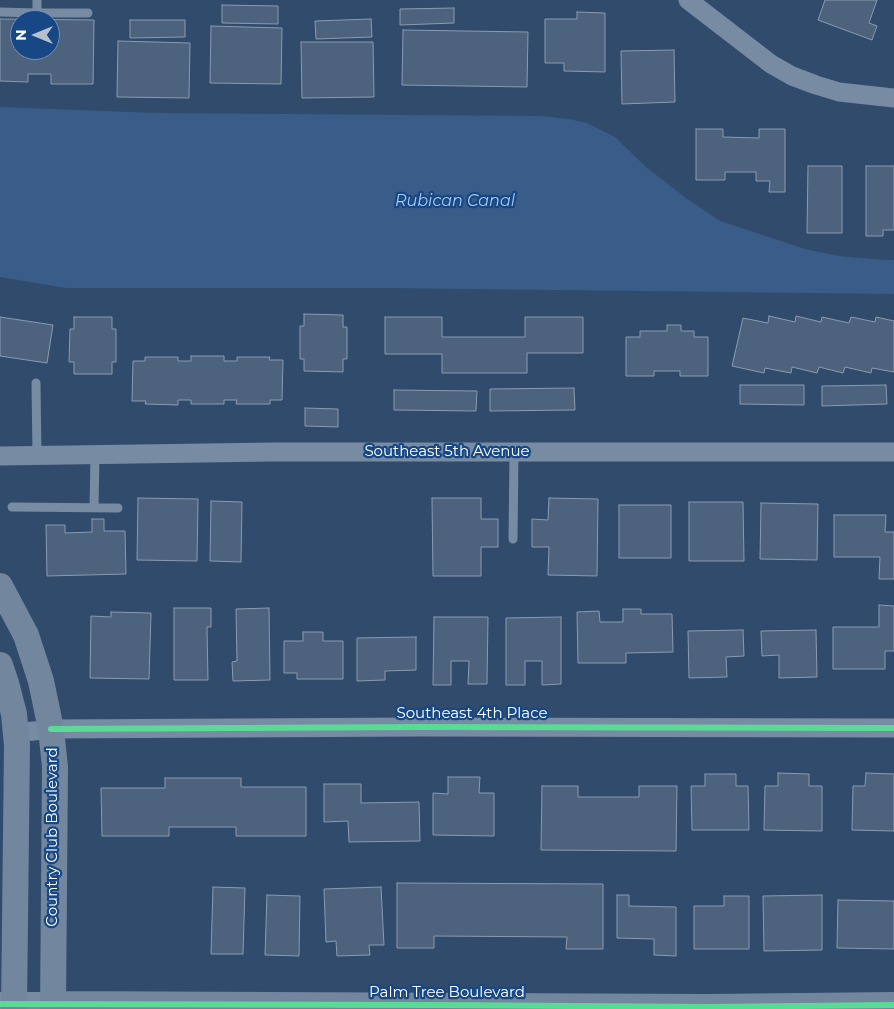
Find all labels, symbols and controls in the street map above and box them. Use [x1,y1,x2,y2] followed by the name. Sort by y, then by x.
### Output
[10,10,60,60] north arrow
[12,29,30,41] text: N
[395,191,515,211] water label: Rubican Canal
[364,443,530,461] street label: Southeast 5th Avenue
[396,705,548,723] street label: Southeast 4th Place
[44,747,62,927] street label: Country Club Boulevard
[369,984,525,1002] street label: Palm Tree Boulevard

